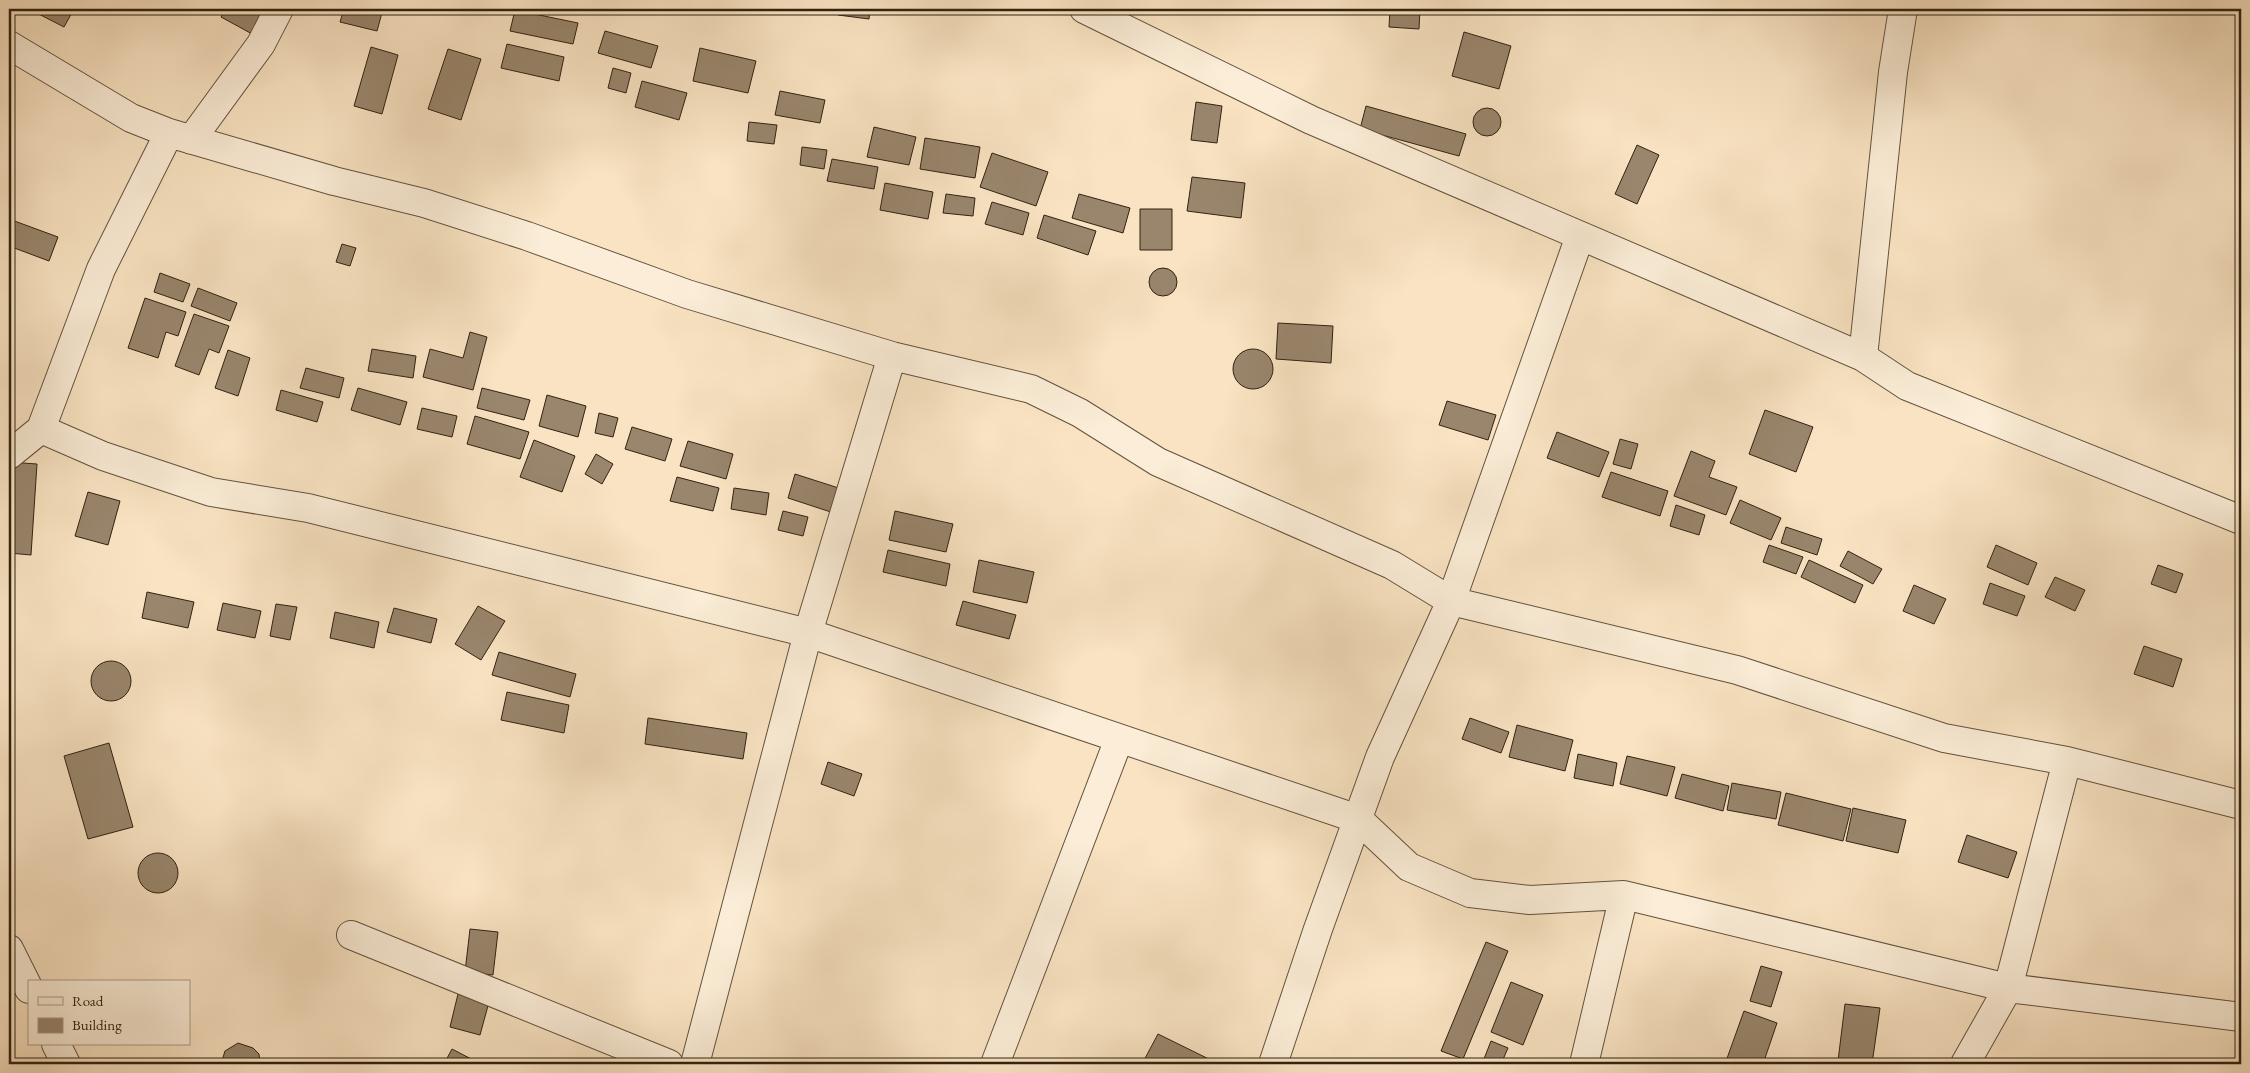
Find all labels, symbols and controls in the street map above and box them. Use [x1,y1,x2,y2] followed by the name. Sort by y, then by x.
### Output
[28,980,190,1046] legend
[72,991,104,1010] text: Road
[72,1015,122,1034] text: Building

